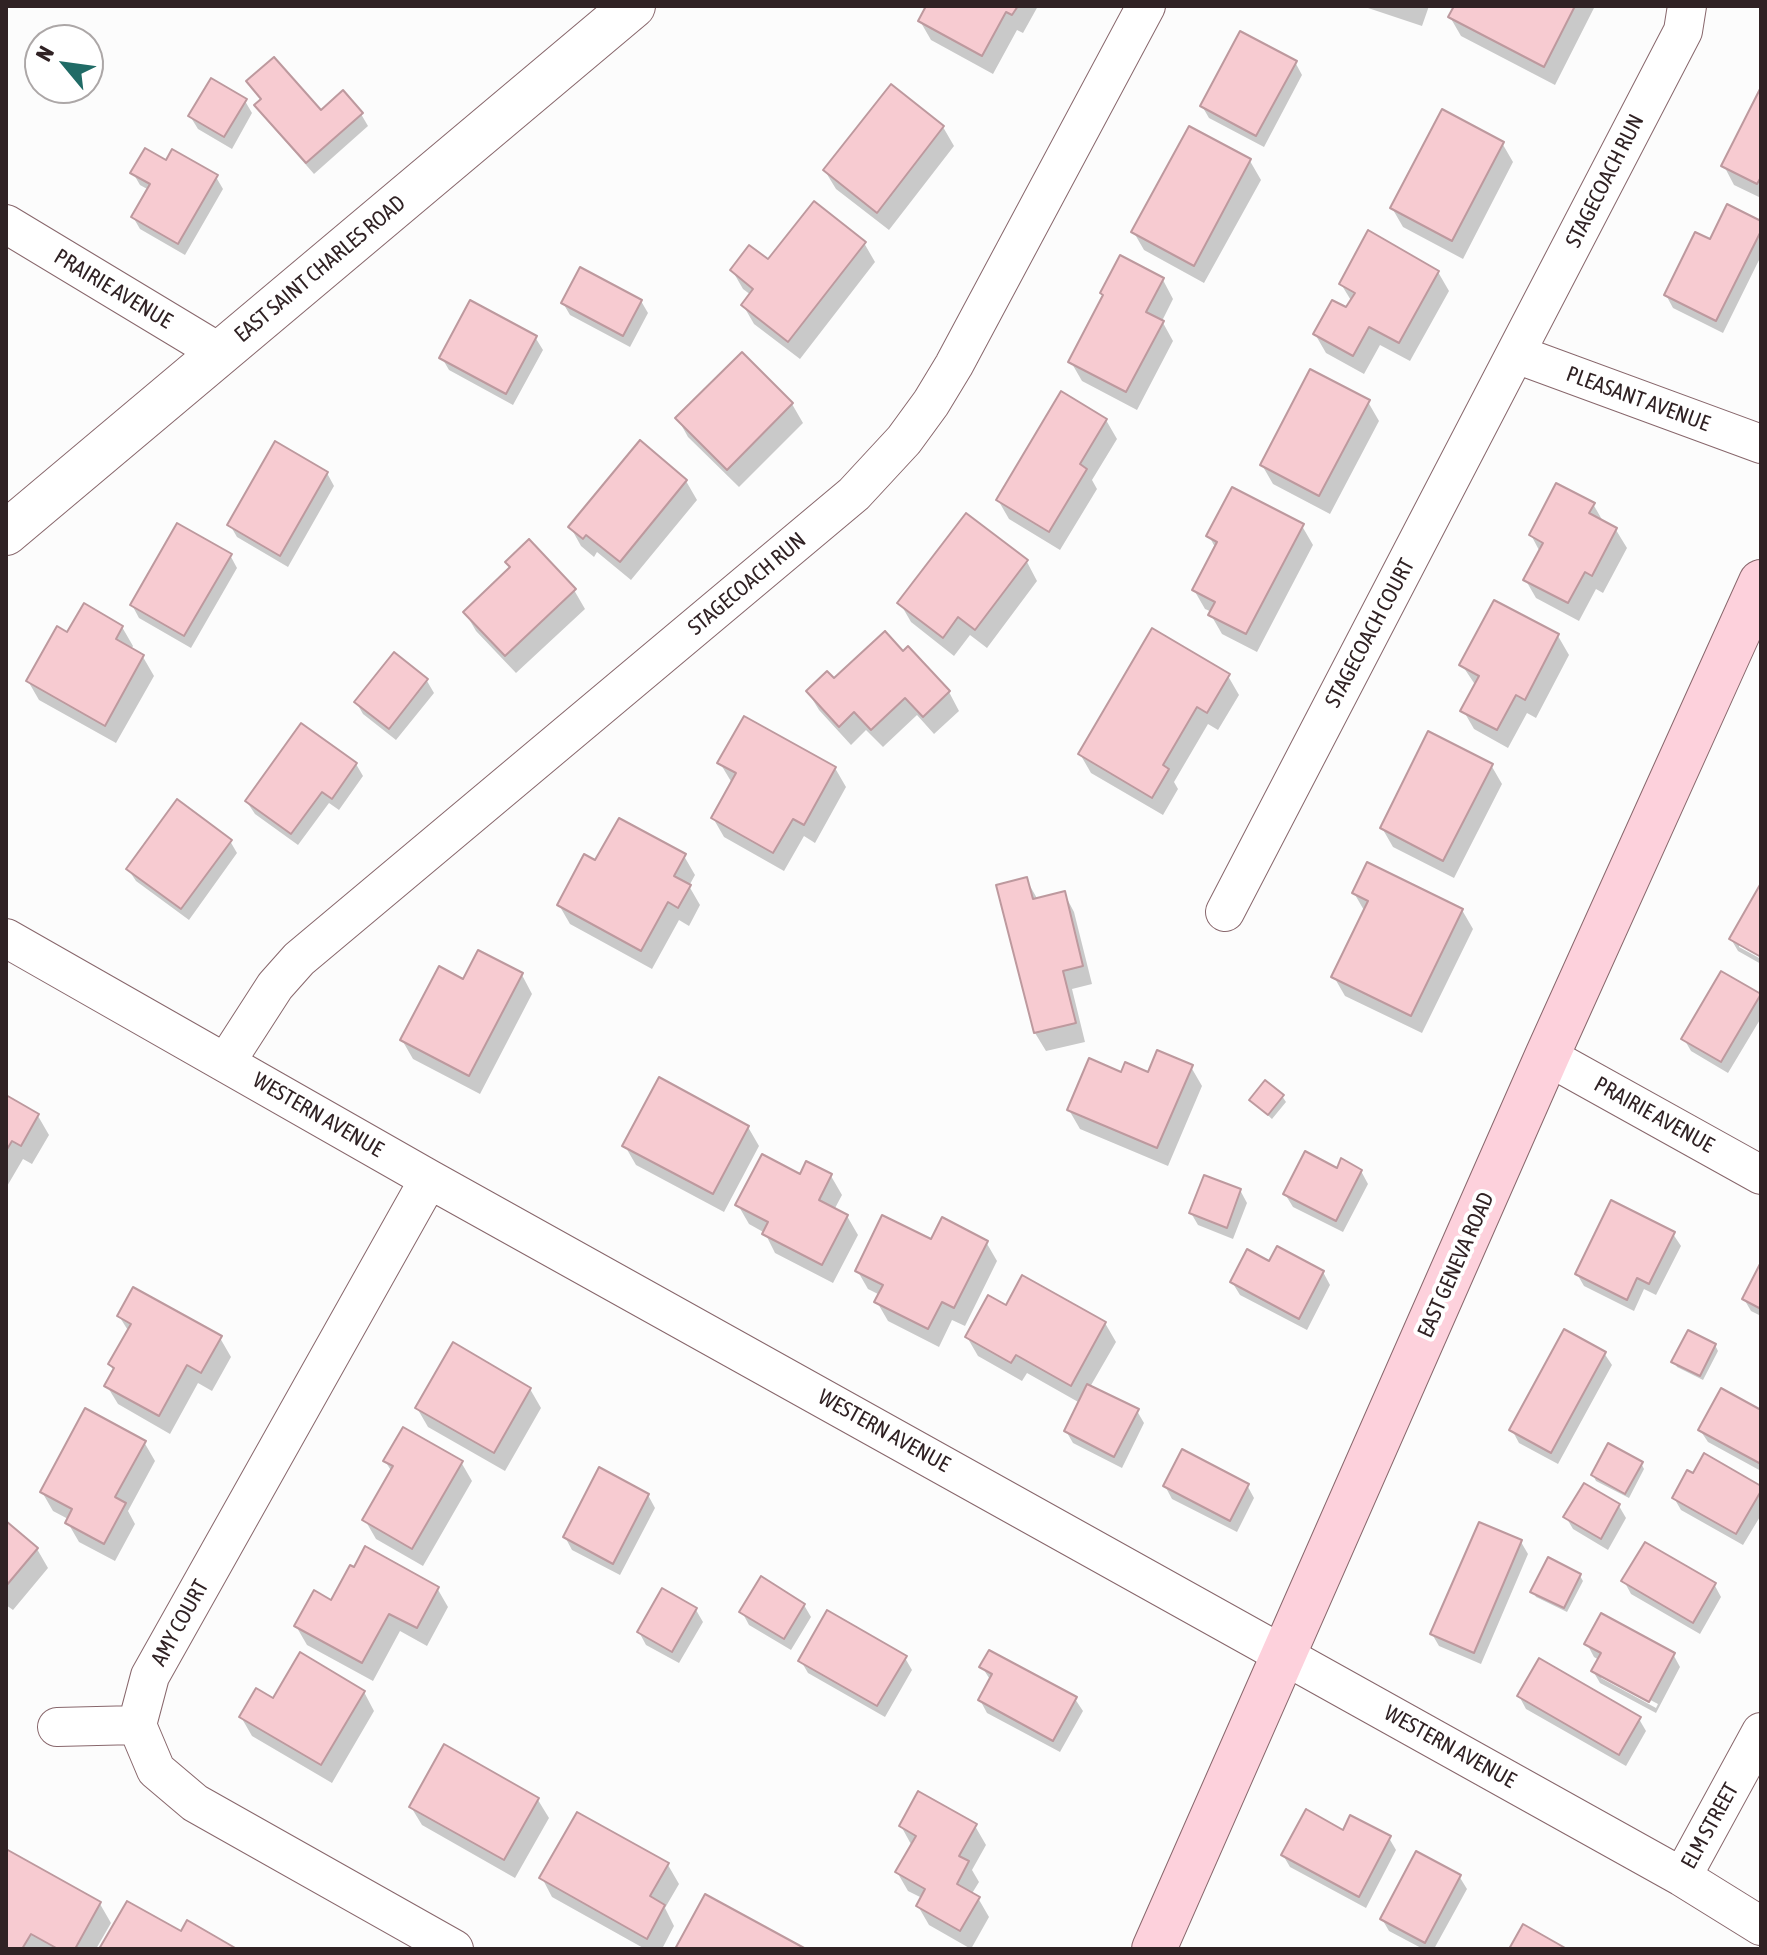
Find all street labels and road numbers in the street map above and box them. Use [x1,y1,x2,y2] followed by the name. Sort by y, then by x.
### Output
[1560,110,1650,252] street label: STAGECOACH RUN
[229,190,411,348] street label: EAST SAINT CHARLES ROAD
[49,243,177,335] street label: PRAIRIE AVENUE
[1563,361,1713,437] street label: PLEASANT AVENUE
[683,527,811,641] street label: STAGECOACH RUN
[1320,554,1420,712] street label: STAGECOACH COURT
[248,1067,388,1163] street label: WESTERN AVENUE
[1589,1071,1719,1159] street label: PRAIRIE AVENUE
[1412,1188,1500,1342] street label: EAST GENEVA ROAD
[814,1384,954,1478] street label: WESTERN AVENUE
[146,1575,214,1671] street label: AMY COURT
[1380,1700,1520,1794] street label: WESTERN AVENUE
[1676,1779,1744,1873] street label: ELM STREET

